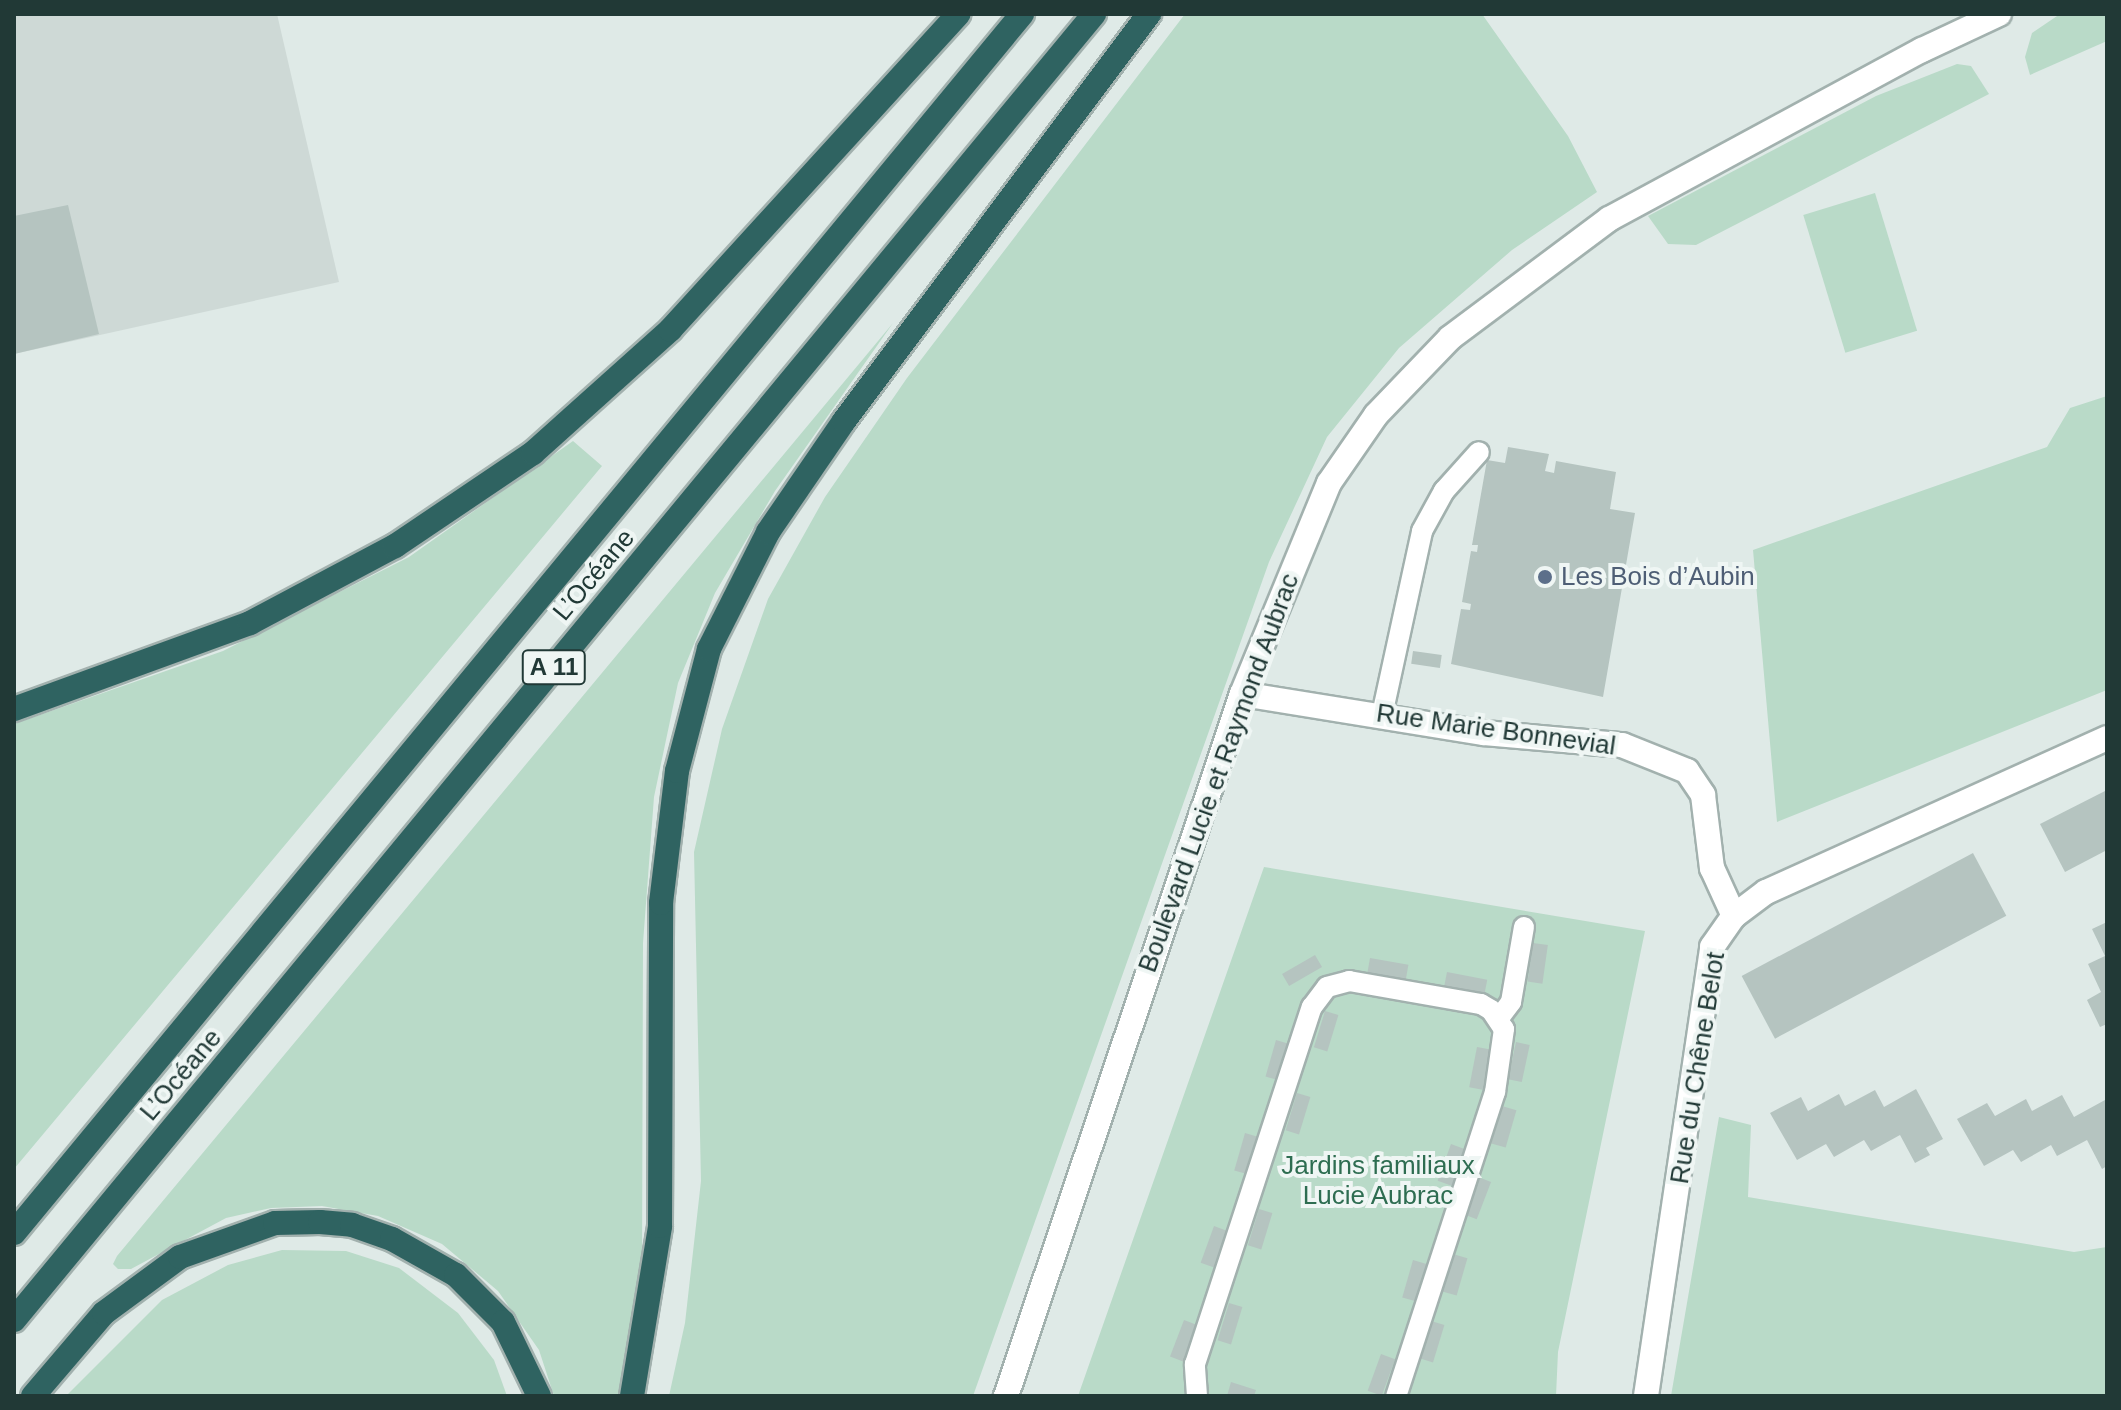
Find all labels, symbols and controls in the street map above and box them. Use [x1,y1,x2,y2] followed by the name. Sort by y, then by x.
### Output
[547,523,641,627] street label: L’Océane
[1561,561,1755,593] place label: Les Bois d’Aubin
[1536,568,1554,586] marker: Les Bois d’Aubin
[1132,569,1306,977] street label: Boulevard Lucie et Raymond Aubrac
[520,647,588,687] road number: A 11
[1374,698,1618,762] street label: Rue Marie Bonnevial
[1664,950,1732,1186] street label: Rue du Chêne Belot
[134,1023,228,1127] street label: L’Océane
[1281,1150,1475,1212] park label: Jardins familiaux Lucie Aubrac

